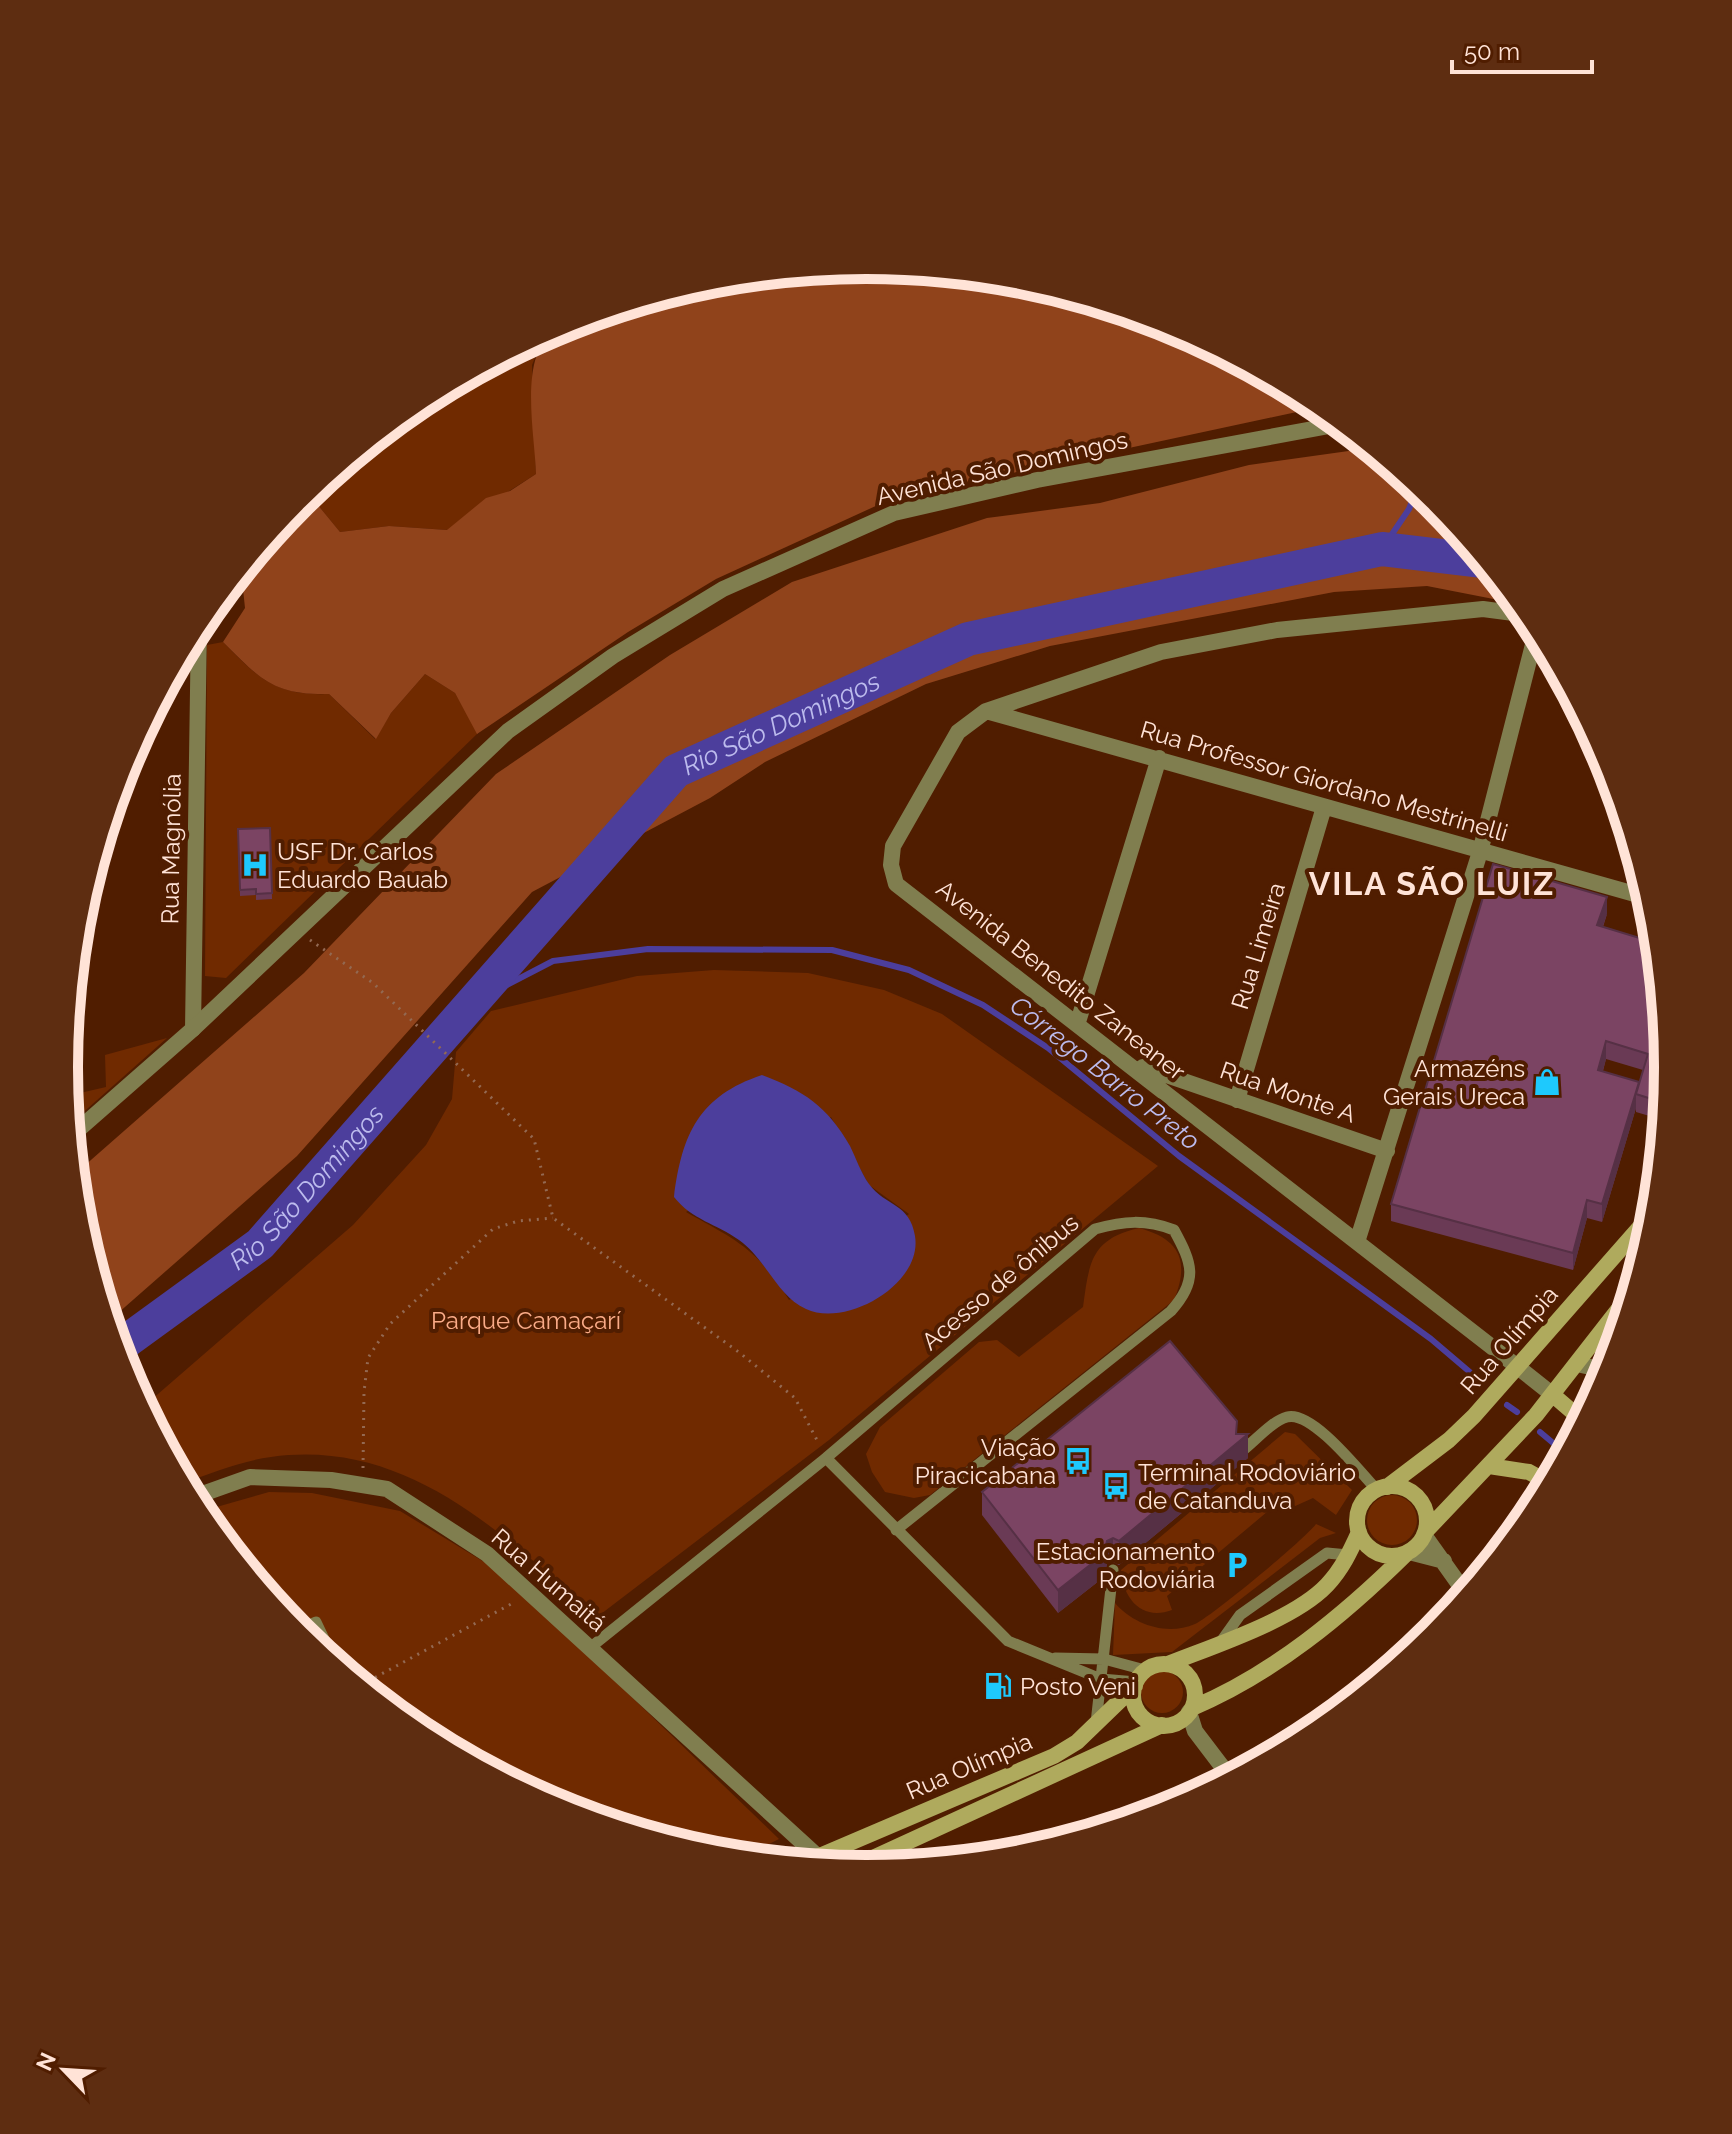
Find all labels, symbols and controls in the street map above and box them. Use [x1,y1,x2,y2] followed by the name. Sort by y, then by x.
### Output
[1452,24,1592,74] scale bar
[1464,37,1520,66] text: 50 m
[874,425,1130,511] street label: Avenida São Domingos
[678,666,885,781] water label: Rio São Domingos
[1137,715,1511,847] street label: Rua Professor Giordano Mestrinelli
[155,773,187,925] street label: Rua Magnólia
[277,837,448,894] place label: USF Dr. Carlos Eduardo Bauab
[240,850,270,880] hospital icon: USF Dr. Carlos Eduardo Bauab
[1309,865,1555,902] district label: VILA SÃO LUIZ
[931,874,1192,1086] street label: Avenida Benedito Zaneaner
[1225,879,1291,1013] street label: Rua Limeira
[1004,990,1206,1156] water label: Córrego Barro Preto
[1383,1054,1525,1111] place label: Armazéns Gerais Ureca
[1216,1055,1360,1129] street label: Rua Monte A
[1532,1067,1562,1097] shop icon: Armazéns Gerais Ureca
[224,1099,390,1276] water label: Rio São Domingos
[916,1208,1084,1356] street label: Acesso de ônibus
[1454,1280,1564,1400] street label: Rua Olímpia
[431,1306,622,1335] park label: Parque Camaçarí
[915,1433,1056,1490] place label: Viação Piracicabana
[1063,1446,1093,1476] bus stop icon: Viação Piracicabana
[1138,1458,1356,1515] place label: Terminal Rodoviário de Catanduva
[1101,1471,1131,1501] bus stop icon: Terminal Rodoviário de Catanduva
[486,1522,612,1638] street label: Rua Humaitá
[1036,1537,1215,1594] place label: Estacionamento Rodoviária
[1222,1550,1252,1580] parking icon: Estacionamento Rodoviária
[983,1671,1013,1701] fuel station icon: Posto Veni
[1020,1672,1136,1701] place label: Posto Veni
[902,1726,1036,1806] street label: Rua Olímpia
[24,2030,104,2110] north arrow
[31,2048,61,2075] text: N

